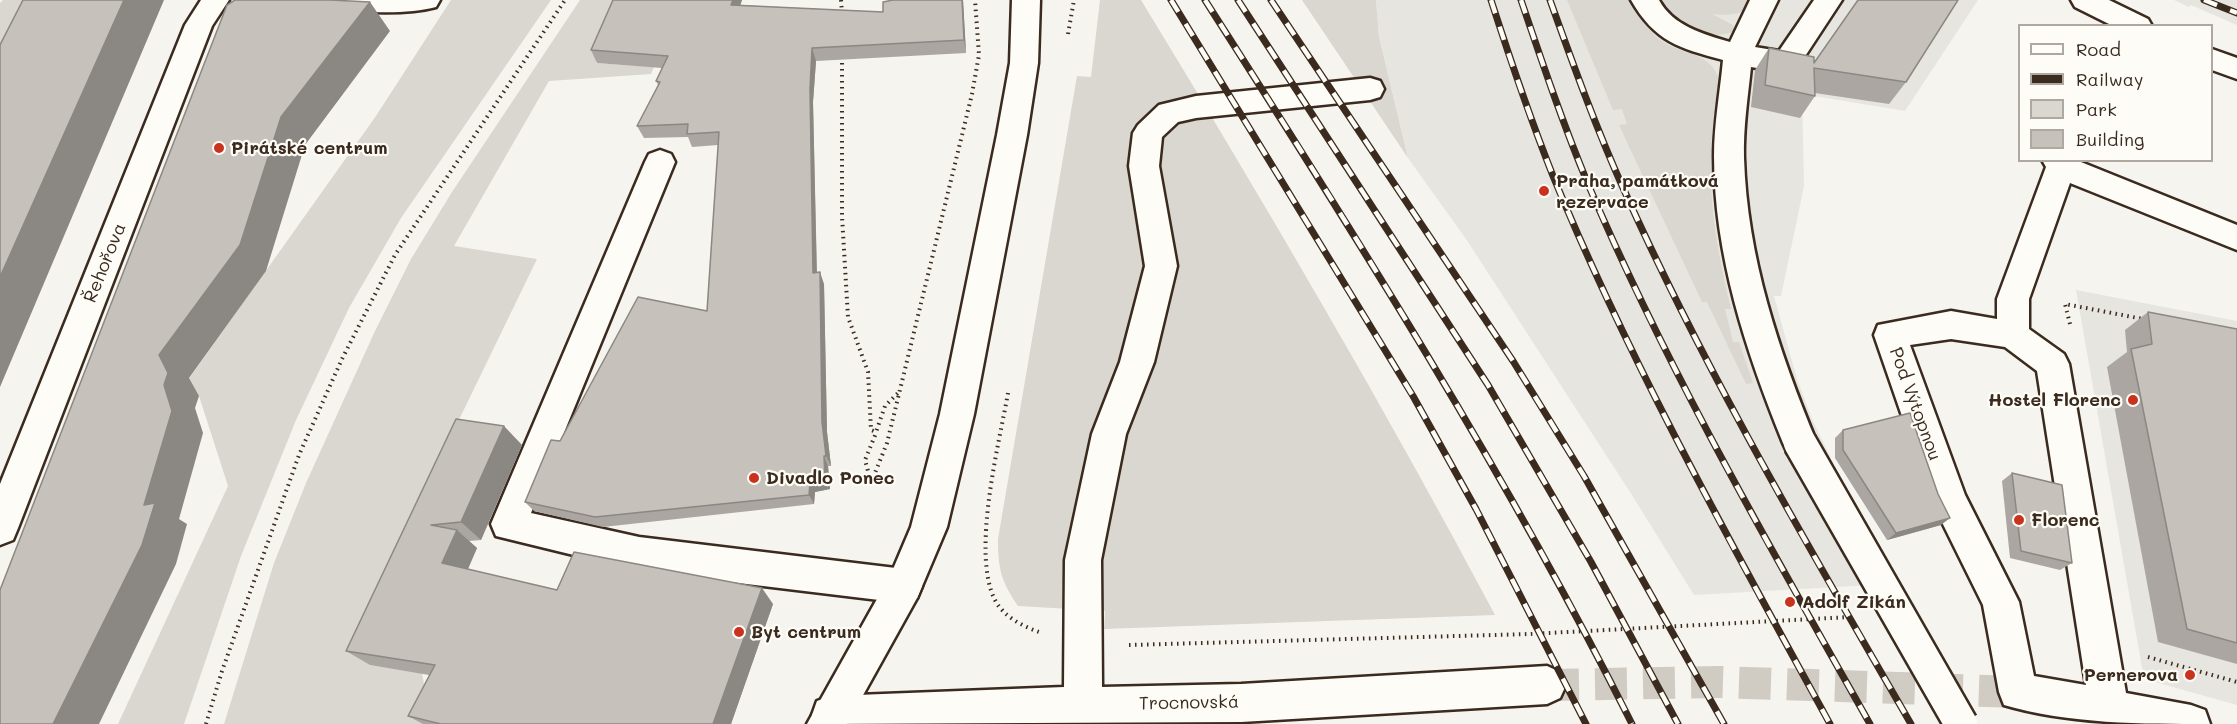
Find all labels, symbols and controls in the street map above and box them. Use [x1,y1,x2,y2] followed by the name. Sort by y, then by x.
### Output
[2018,24,2213,162] legend
[2076,37,2121,61] text: Road
[2076,67,2143,91] text: Railway
[2076,97,2117,121] text: Park
[2076,127,2144,151] text: Building
[231,137,388,159] place label: Pirátské centrum
[212,141,226,155] marker: Pirátské centrum
[1556,170,1719,213] place label: Praha, památková rezervace
[1537,184,1551,198] marker: Praha, památková rezervace
[79,220,131,306] street label: Řehořova
[1884,344,1946,464] street label: Pod Výtopnou
[1988,389,2121,411] place label: Hostel Florenc
[2126,393,2140,407] marker: Hostel Florenc
[766,467,895,489] place label: Divadlo Ponec
[747,471,761,485] marker: Divadlo Ponec
[2031,509,2100,531] place label: Florenc
[2012,513,2026,527] marker: Florenc
[1802,591,1906,613] place label: Adolf Zikán
[1783,595,1797,609] marker: Adolf Zikán
[751,621,861,643] place label: Byt centrum
[732,625,746,639] marker: Byt centrum
[2083,664,2178,686] place label: Pernerova
[2183,668,2197,682] marker: Pernerova
[1139,691,1239,715] street label: Trocnovská

